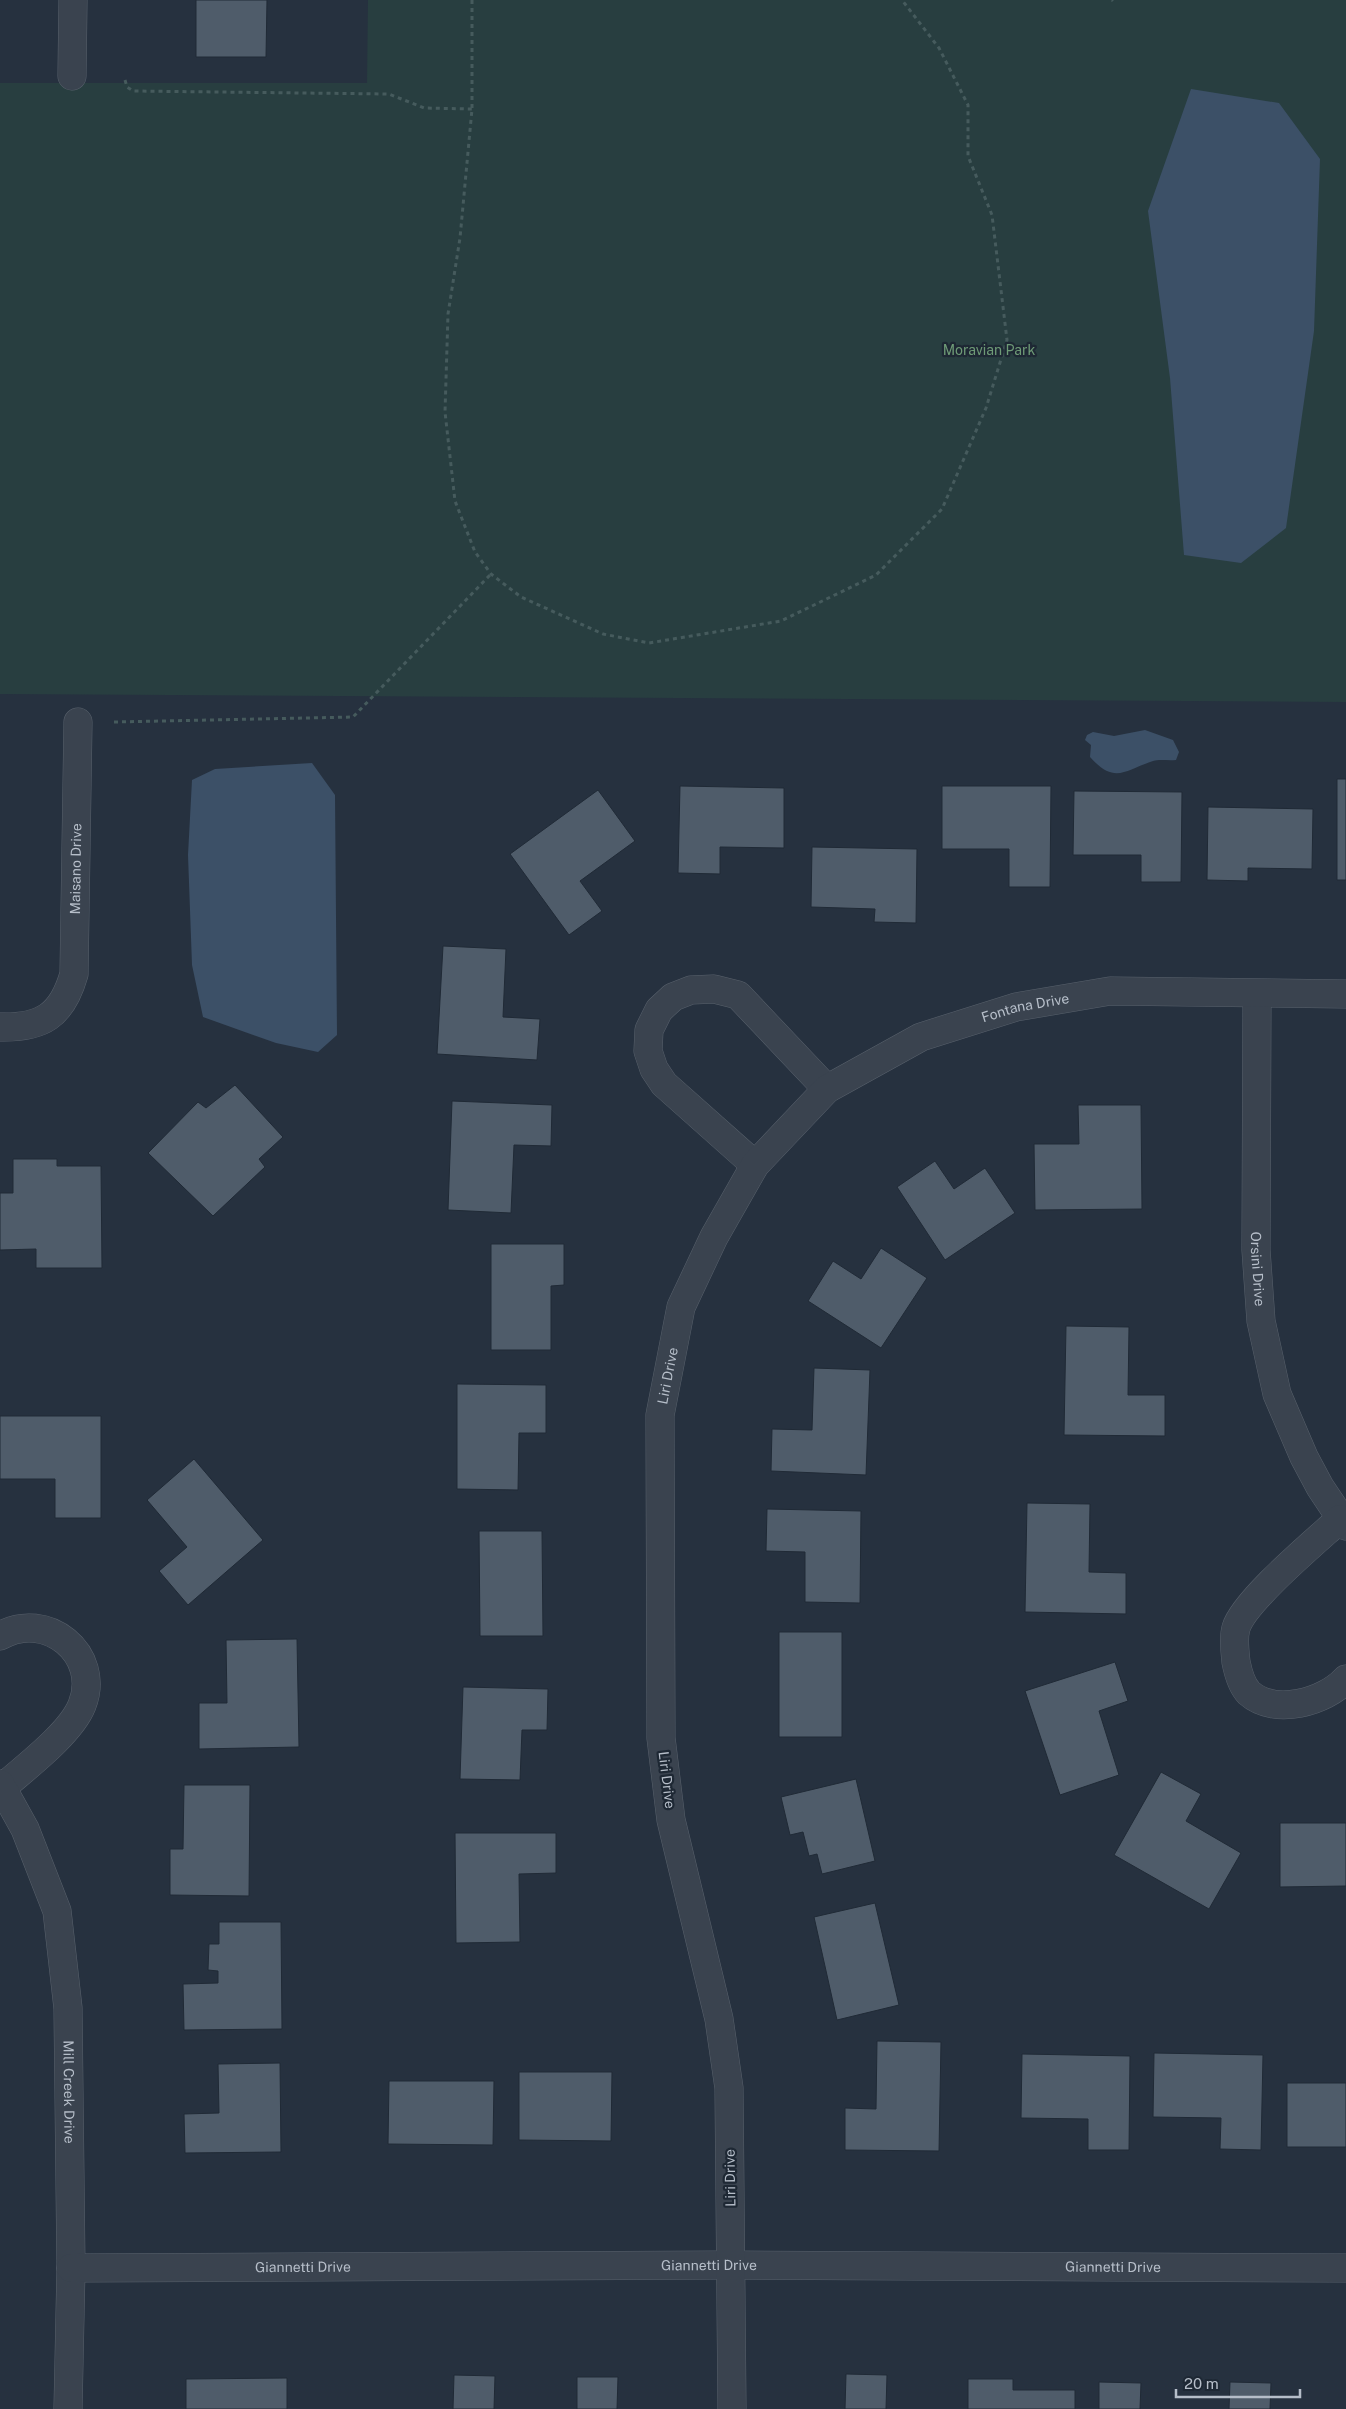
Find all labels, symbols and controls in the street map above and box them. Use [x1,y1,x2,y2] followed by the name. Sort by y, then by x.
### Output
[943,342,1035,358] park label: Moravian Park
[67,823,84,915] street label: Maisano Drive
[979,990,1070,1025] street label: Fontana Drive
[1248,1232,1268,1307] street label: Orsini Drive
[654,1346,681,1406] street label: Liri Drive
[656,1750,678,1810] street label: Liri Drive
[60,2040,78,2144] street label: Mill Creek Drive
[721,2149,739,2207] street label: Liri Drive
[661,2257,757,2273] street label: Giannetti Drive
[255,2259,351,2275] street label: Giannetti Drive
[1065,2259,1161,2275] street label: Giannetti Drive
[1176,2366,1300,2398] scale bar
[1184,2375,1219,2392] text: 20 m

